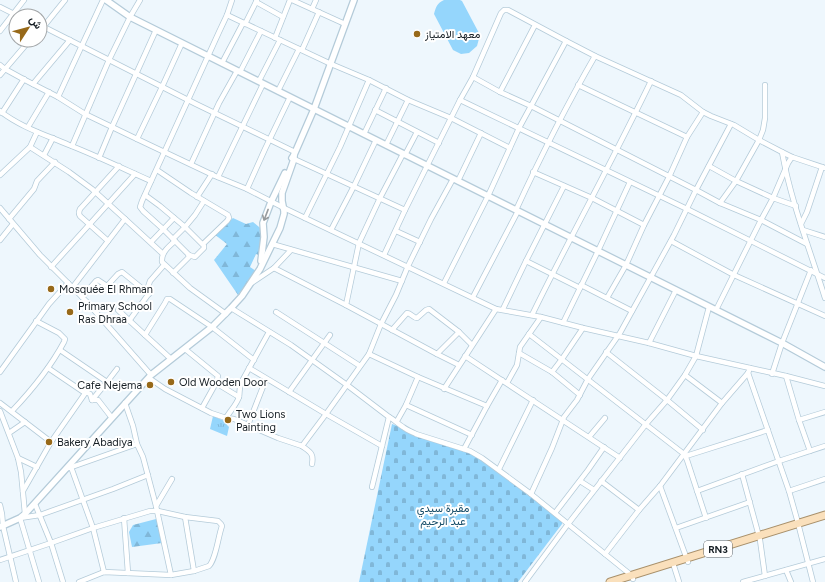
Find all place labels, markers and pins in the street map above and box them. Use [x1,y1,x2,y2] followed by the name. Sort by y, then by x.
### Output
[424,28,481,41] place label: معهد الامتياز
[412,29,422,39] marker: معهد الامتياز
[59,283,153,296] place label: Mosquée El Rhman
[46,284,56,294] marker: Mosquée El Rhman
[78,300,152,326] place label: Primary School Ras Dhraa
[65,307,75,317] marker: Primary School Ras Dhraa
[179,376,268,389] place label: Old Wooden Door
[166,377,176,387] marker: Old Wooden Door
[77,379,142,392] place label: Cafe Nejema
[145,380,155,390] marker: Cafe Nejema
[236,408,285,434] place label: Two Lions Painting
[223,415,233,425] marker: Two Lions Painting
[57,436,133,449] place label: Bakery Abadiya
[44,437,54,447] marker: Bakery Abadiya

